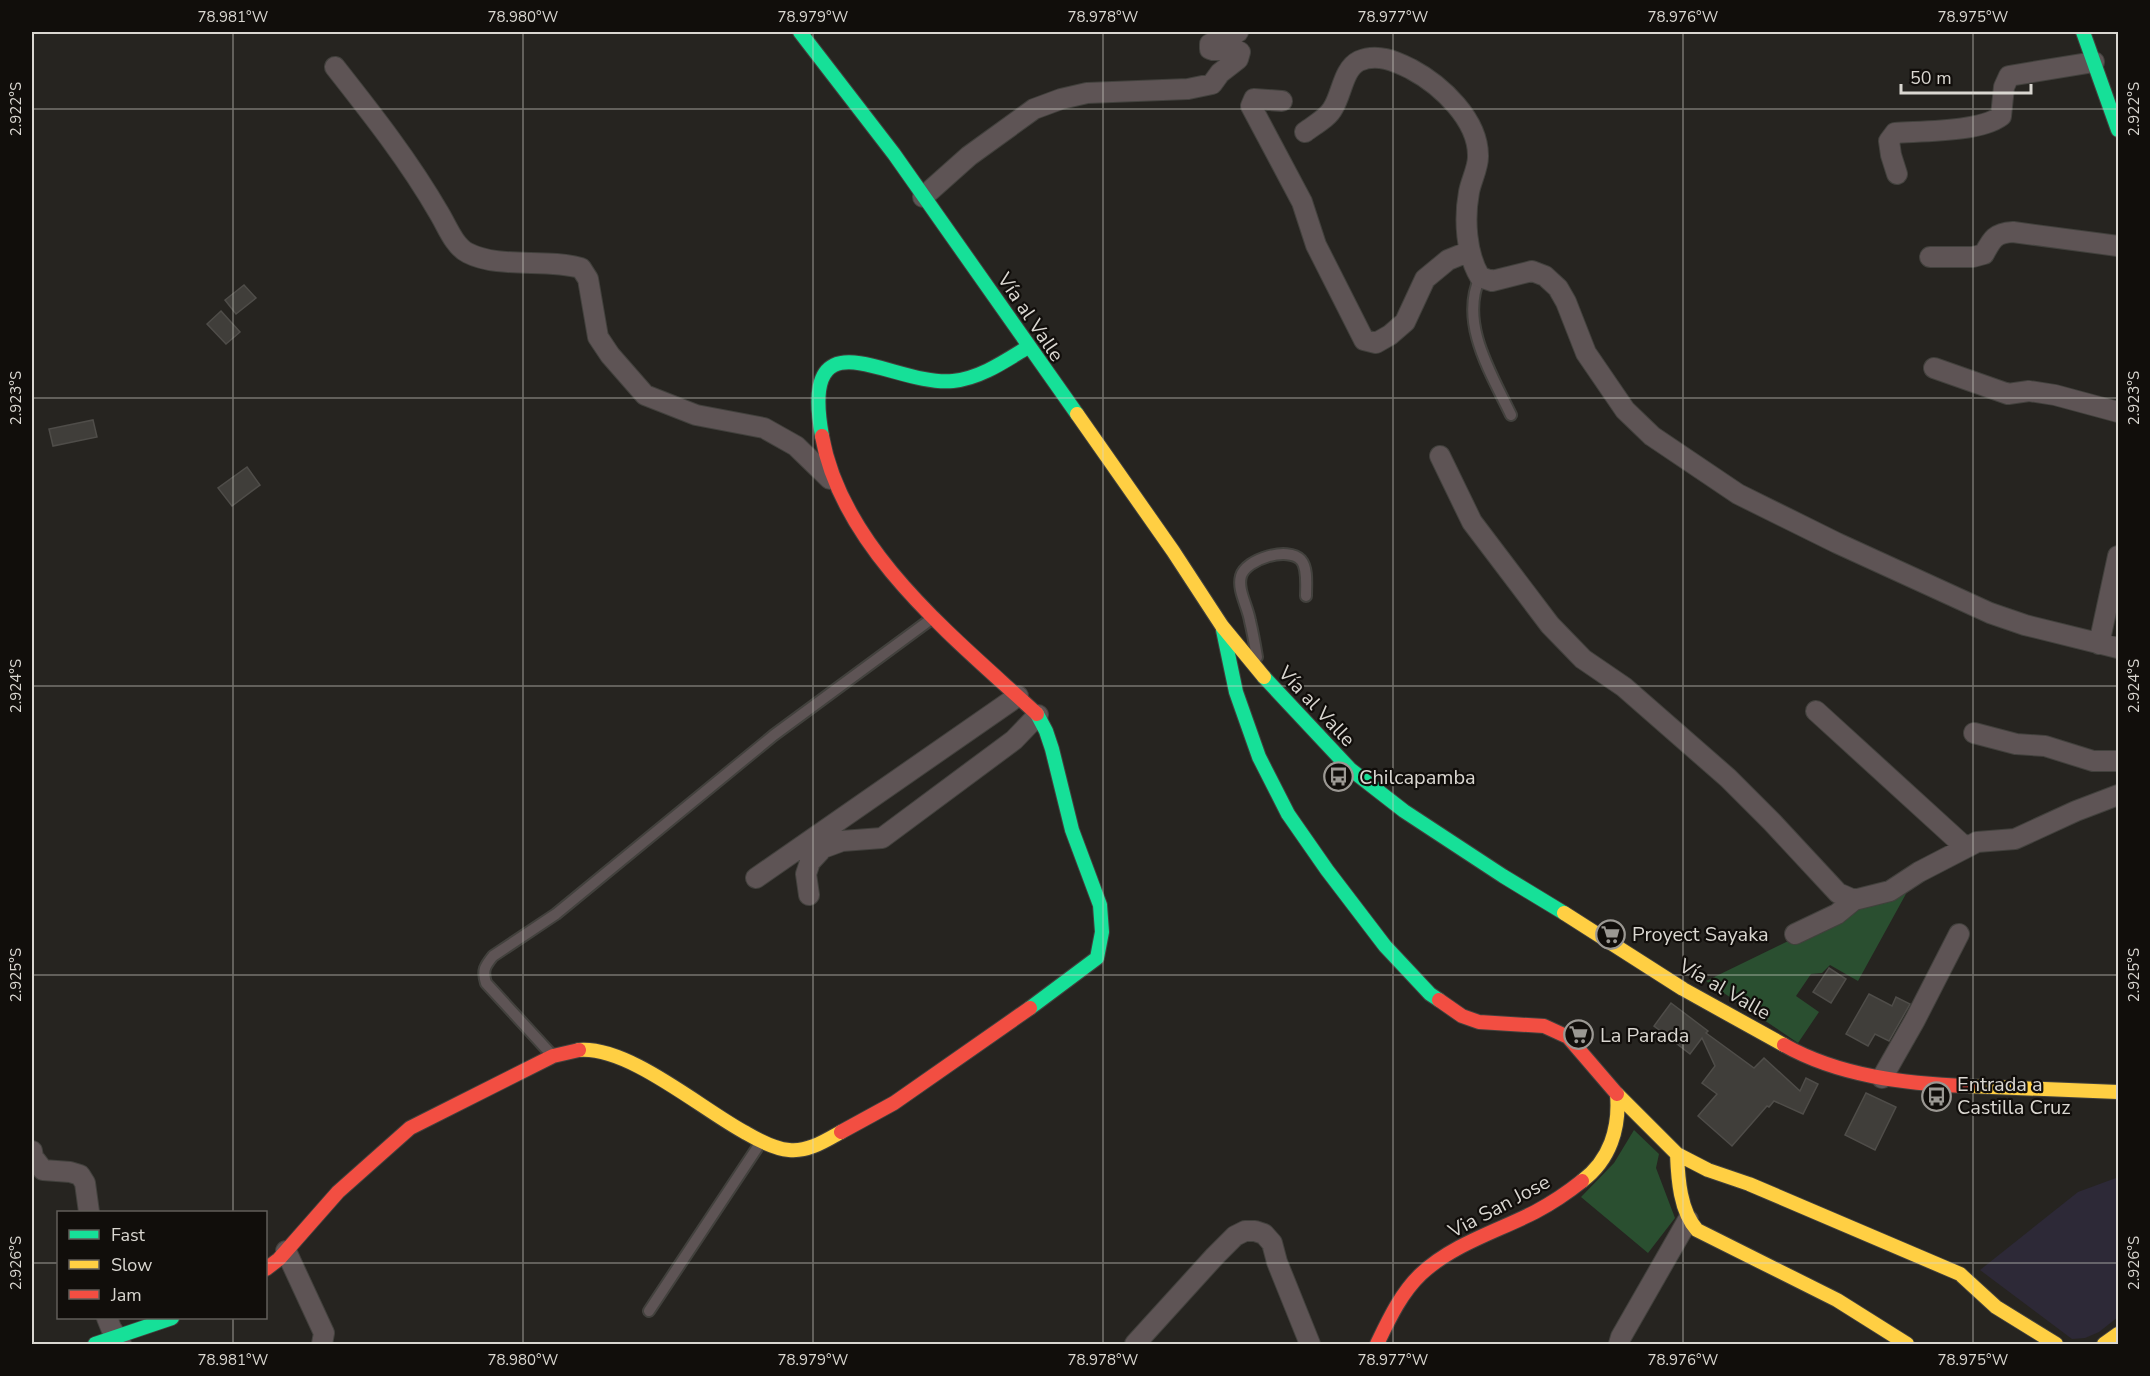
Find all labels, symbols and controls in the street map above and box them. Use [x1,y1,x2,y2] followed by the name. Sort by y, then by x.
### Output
[198,7,269,27] text: 78.981°W
[488,7,559,27] text: 78.980°W
[778,7,849,27] text: 78.979°W
[1068,7,1139,27] text: 78.978°W
[1358,7,1429,27] text: 78.977°W
[1648,7,1719,27] text: 78.976°W
[1938,7,2009,27] text: 78.975°W
[1901,57,2032,95] scale bar
[1910,66,1952,90] text: 50 m
[6,82,26,136] text: 2.922°S
[2124,82,2144,136] text: 2.922°S
[990,267,1070,367] street label: Vía al Valle
[6,371,26,425] text: 2.923°S
[2124,371,2144,425] text: 2.923°S
[6,659,26,713] text: 2.924°S
[1271,659,1361,753] street label: Vía al Valle
[2124,659,2144,713] text: 2.924°S
[1322,761,1354,793] bus stop icon: Chilcapamba
[1359,764,1476,791] place label: Chilcapamba
[1595,918,1627,950] supermarket icon: Proyect Sayaka
[1632,921,1769,948] place label: Proyect Sayaka
[6,948,26,1002] text: 2.925°S
[2124,948,2144,1002] text: 2.925°S
[1673,952,1775,1026] street label: Vía al Valle
[1563,1019,1595,1051] supermarket icon: La Parada
[1600,1022,1689,1049] place label: La Parada
[1957,1071,2071,1121] place label: Entrada a Castilla Cruz
[1920,1080,1952,1112] bus stop icon: Entrada a Castilla Cruz
[1443,1168,1555,1245] street label: Via San Jose
[57,1211,267,1319] legend
[111,1223,146,1247] text: Fast
[6,1236,26,1290] text: 2.926°S
[2124,1236,2144,1290] text: 2.926°S
[111,1253,152,1277] text: Slow
[110,1283,142,1307] text: Jam
[198,1350,269,1370] text: 78.981°W
[488,1350,559,1370] text: 78.980°W
[778,1350,849,1370] text: 78.979°W
[1068,1350,1139,1370] text: 78.978°W
[1358,1350,1429,1370] text: 78.977°W
[1648,1350,1719,1370] text: 78.976°W
[1938,1350,2009,1370] text: 78.975°W

